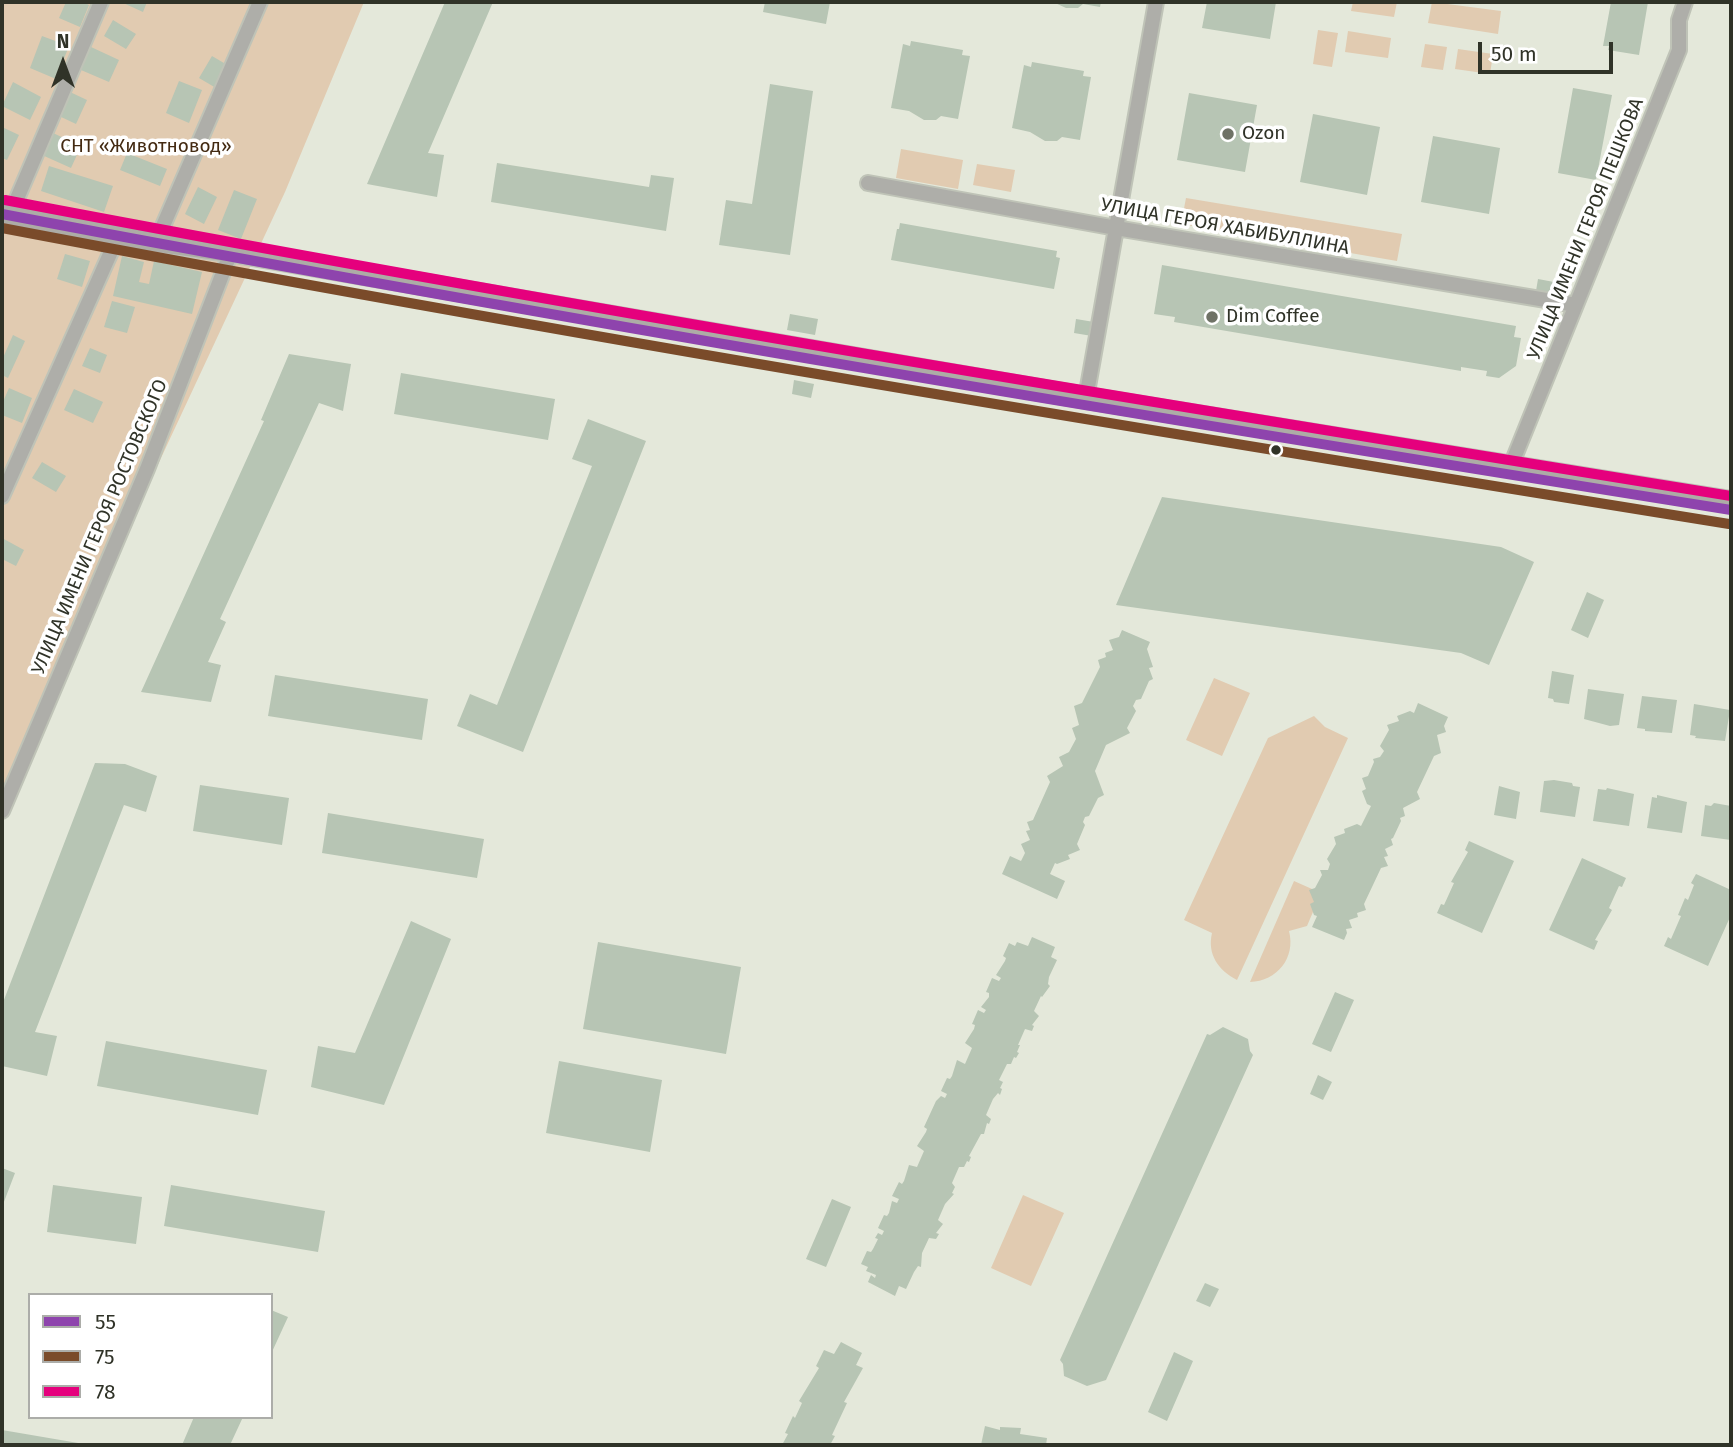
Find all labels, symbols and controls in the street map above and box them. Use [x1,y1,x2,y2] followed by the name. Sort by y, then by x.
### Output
[28,28,98,98] north arrow
[1481,28,1616,72] scale bar
[57,30,69,53] text: N
[1491,41,1537,67] text: 50 m
[1523,95,1649,363] street label: УЛИЦА ИМЕНИ ГЕРОЯ ПЕШКОВА
[1242,123,1285,145] place label: Ozon
[1220,126,1236,142] marker: Ozon
[60,136,232,158] park label: СНТ «Животновод»
[1099,194,1351,260] street label: УЛИЦА ГЕРОЯ ХАБИБУЛЛИНА
[1226,306,1320,328] place label: Dim Coffee
[1204,309,1220,325] marker: Dim Coffee
[27,376,173,678] street label: УЛИЦА ИМЕНИ ГЕРОЯ РОСТОВСКОГО
[1269,443,1283,457] unlabelled marker
[28,1293,273,1419] legend
[95,1309,116,1335] text: 55
[95,1344,115,1370] text: 75
[95,1379,115,1405] text: 78

